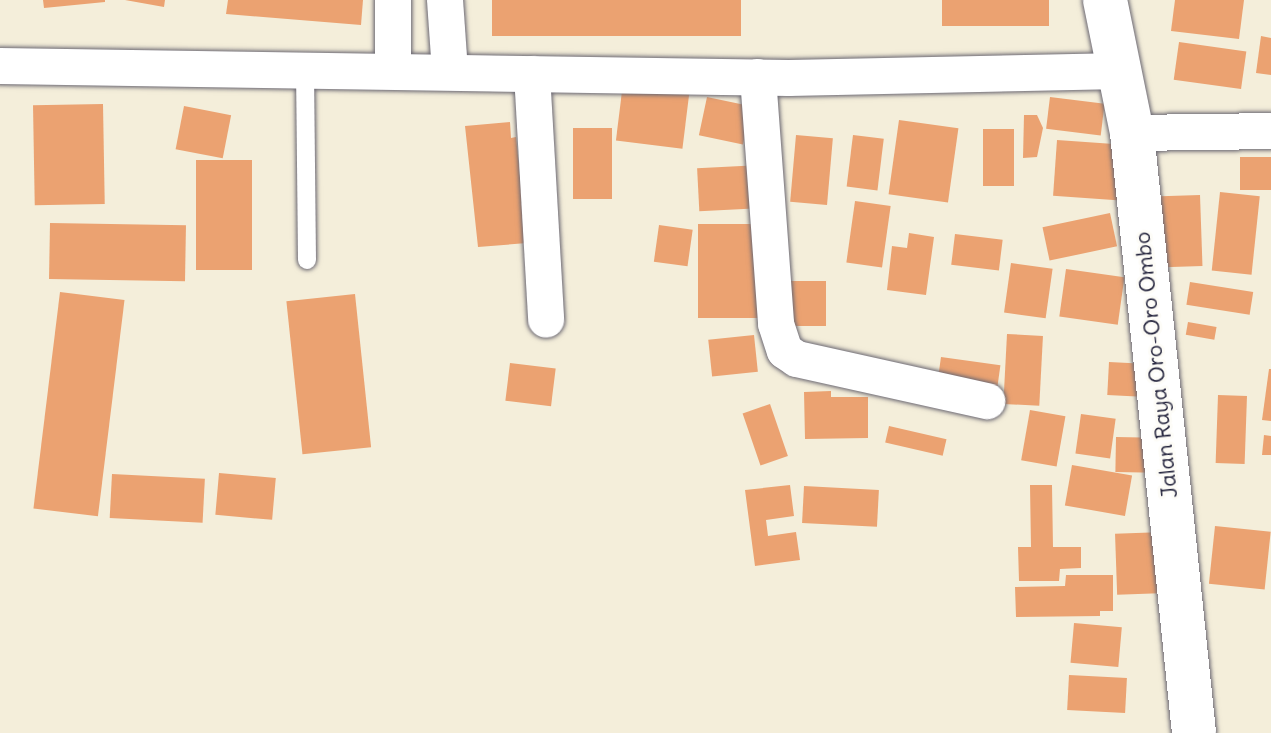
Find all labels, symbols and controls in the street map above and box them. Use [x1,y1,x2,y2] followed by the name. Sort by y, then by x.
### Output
[1129,231,1183,499] street label: Jalan Raya Oro-Oro Ombo

